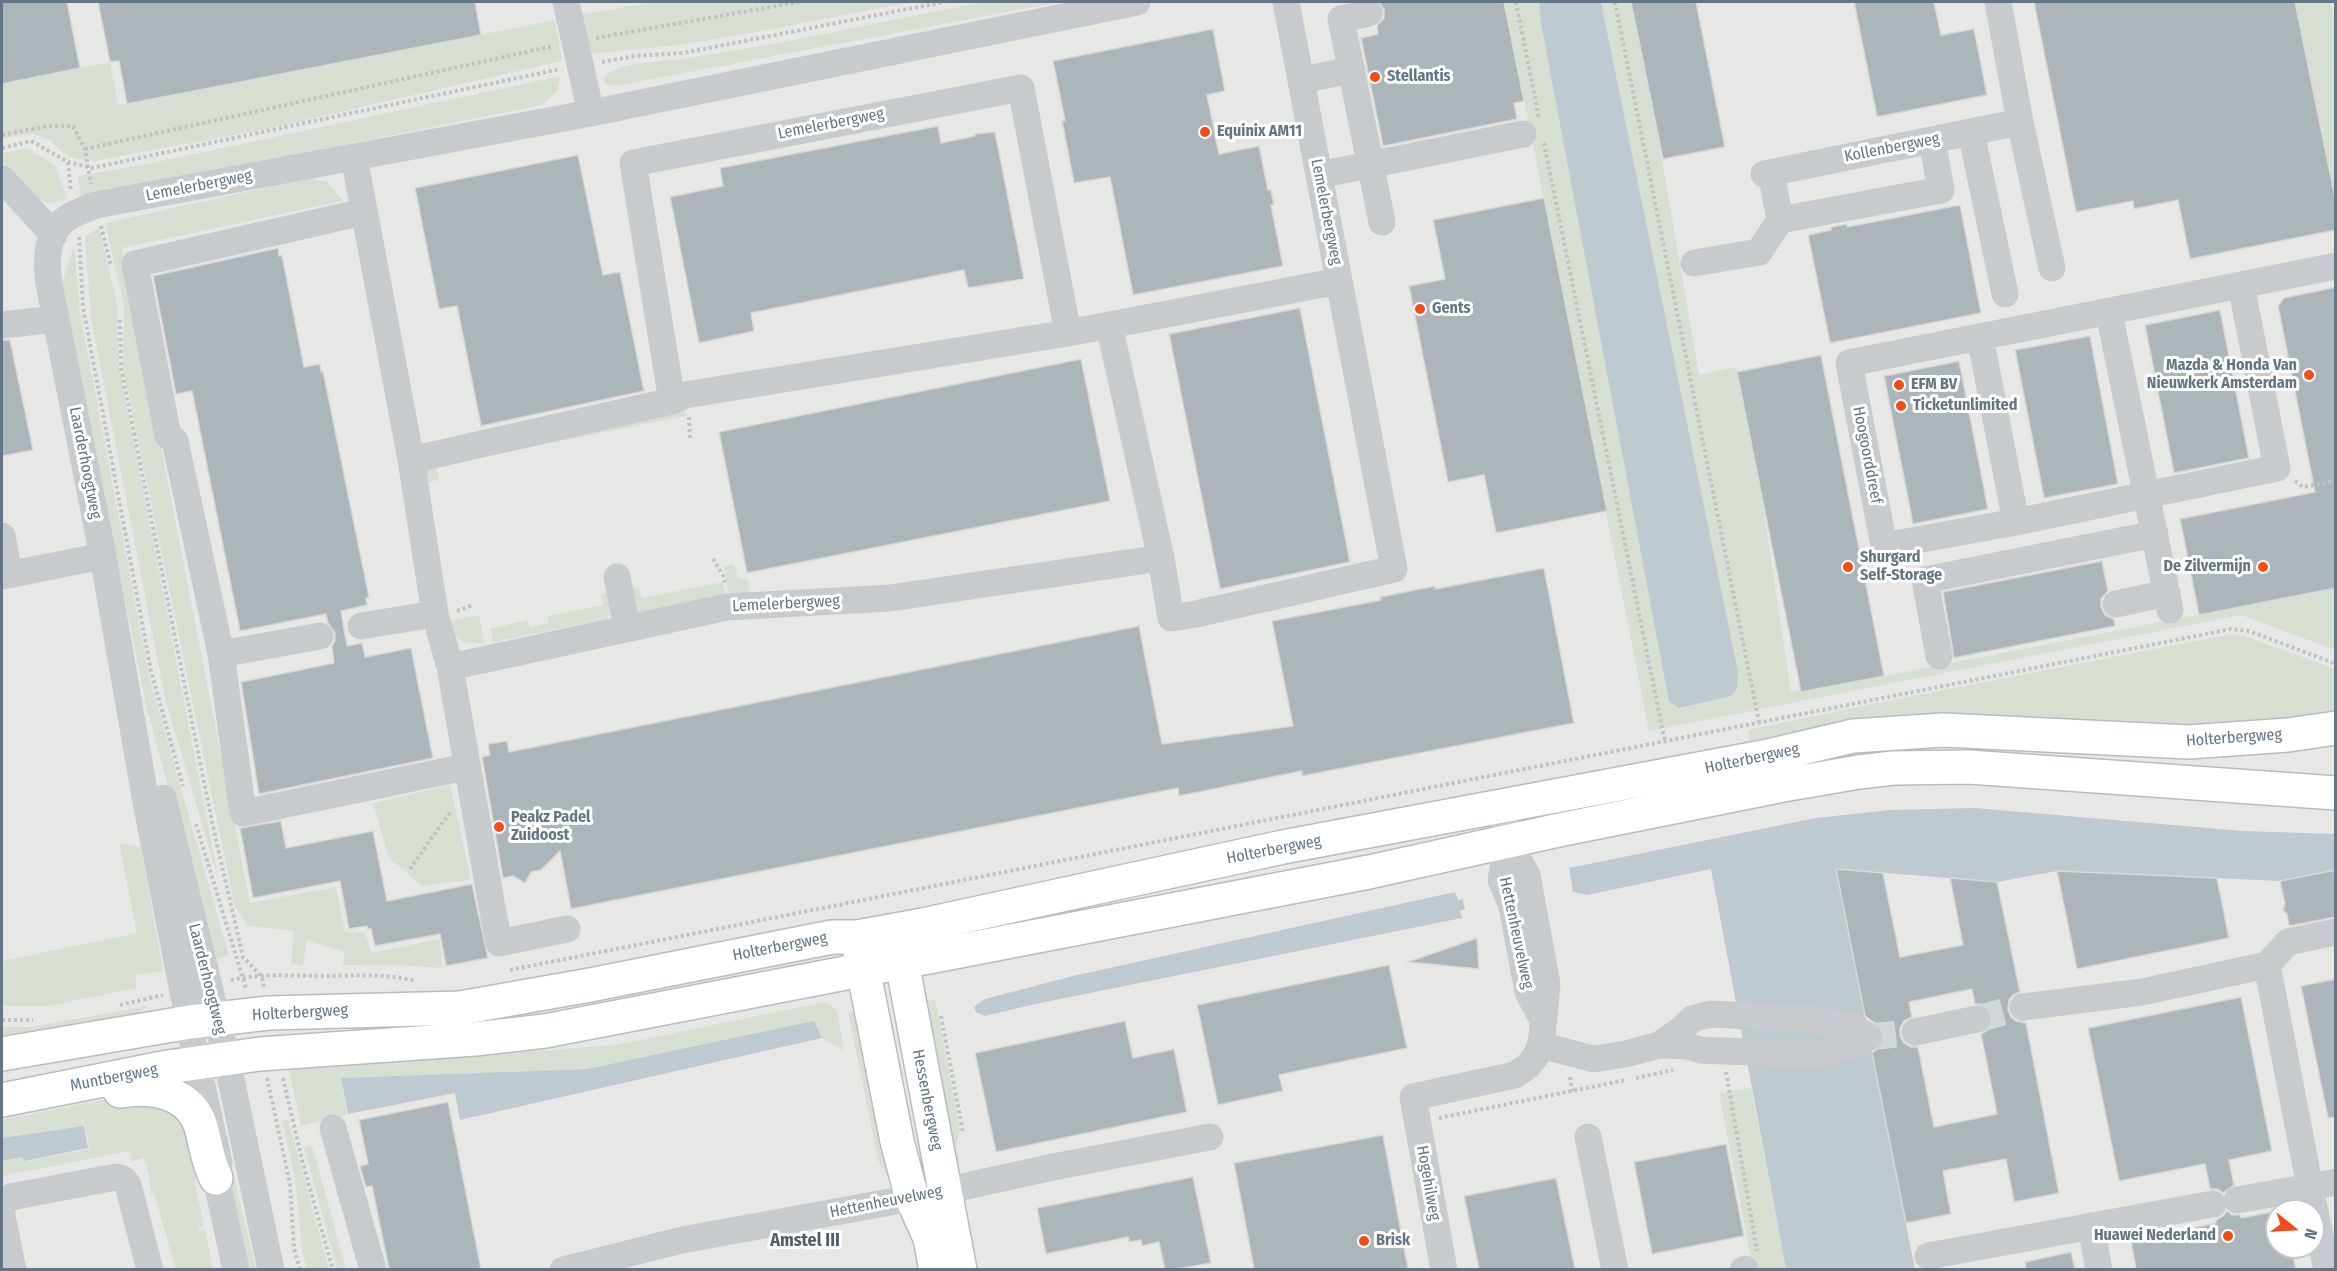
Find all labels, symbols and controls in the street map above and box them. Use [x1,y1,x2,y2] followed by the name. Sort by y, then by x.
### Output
[1387,67,1451,87] place label: Stellantis
[1368,70,1382,84] marker: Stellantis
[776,104,886,144] street label: Lemelerbergweg
[1217,122,1302,142] place label: Equinix AM11
[1198,125,1212,139] marker: Equinix AM11
[1843,129,1941,167] street label: Kollenbergweg
[1306,157,1346,267] street label: Lemelerbergweg
[144,166,254,206] street label: Lemelerbergweg
[1432,299,1471,319] place label: Gents
[1413,302,1427,316] marker: Gents
[2147,356,2297,394] place label: Mazda & Honda Van Nieuwkerk Amsterdam
[2302,368,2316,382] marker: Mazda & Honda Van Nieuwkerk Amsterdam
[1911,375,1957,395] place label: EFM BV
[1892,378,1906,392] marker: EFM BV
[1913,396,2017,416] place label: Ticketunlimited
[1894,399,1908,413] marker: Ticketunlimited
[65,405,105,521] street label: Laarderhoogtweg
[1848,405,1886,505] street label: Hoogoorddreef
[1860,548,1942,586] place label: Shurgard Self-Storage
[2164,557,2251,577] place label: De Zilvermijn
[1841,560,1855,574] marker: Shurgard Self-Storage
[2256,560,2270,574] marker: De Zilvermijn
[732,592,840,616] street label: Lemelerbergweg
[2185,725,2283,751] street label: Holterbergweg
[1703,740,1801,778] street label: Holterbergweg
[511,808,590,846] place label: Peakz Padel Zuidoost
[492,820,506,834] marker: Peakz Padel Zuidoost
[1225,831,1323,869] street label: Holterbergweg
[1495,875,1537,991] street label: Hettenheuvelweg
[184,922,230,1036] street label: Laarderhoogtweg
[731,928,829,966] street label: Holterbergweg
[252,1001,348,1025] street label: Holterbergweg
[908,1048,946,1152] street label: Hessenbergweg
[69,1060,159,1096] street label: Muntbergweg
[1412,1144,1444,1222] street label: Hogehilweg
[828,1182,944,1222] street label: Hettenheuvelweg
[2265,1199,2325,1259] north arrow
[2094,1226,2216,1246] place label: Huawei Nederland
[2300,1227,2321,1242] text: N
[2221,1229,2235,1243] marker: Huawei Nederland
[770,1230,840,1252] district label: Amstel III
[1376,1231,1410,1251] place label: Brisk
[1357,1234,1371,1248] marker: Brisk

